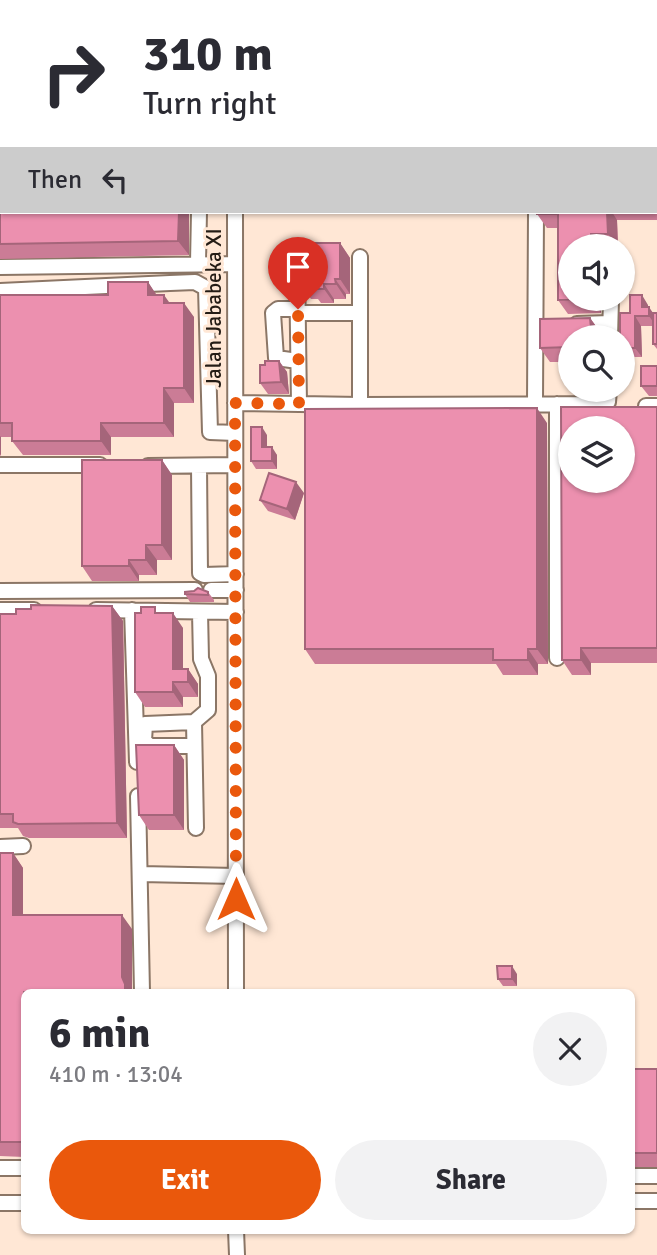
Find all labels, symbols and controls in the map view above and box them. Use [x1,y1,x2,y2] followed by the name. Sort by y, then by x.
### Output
[143,24,273,84] text: 310 m
[28,28,119,119] icon: right
[143,84,276,123] text: Turn right
[96,161,134,199] icon: left
[28,164,82,196] text: Then
[201,228,227,388] street label: Jalan Jababeka XI
[558,234,635,493] map controls
[558,234,635,311] button: sound
[268,237,328,309] pin
[279,248,317,286] icon: arrive
[558,325,635,402] button: search
[558,416,635,493] button: layers
[199,862,273,936] position arrow
[49,1008,150,1059] text: 6 min
[533,1012,607,1086] button: close
[49,1060,183,1089] text: 410 m · 13:04
[49,1140,321,1220] button: Exit
[335,1140,607,1220] button: Share

